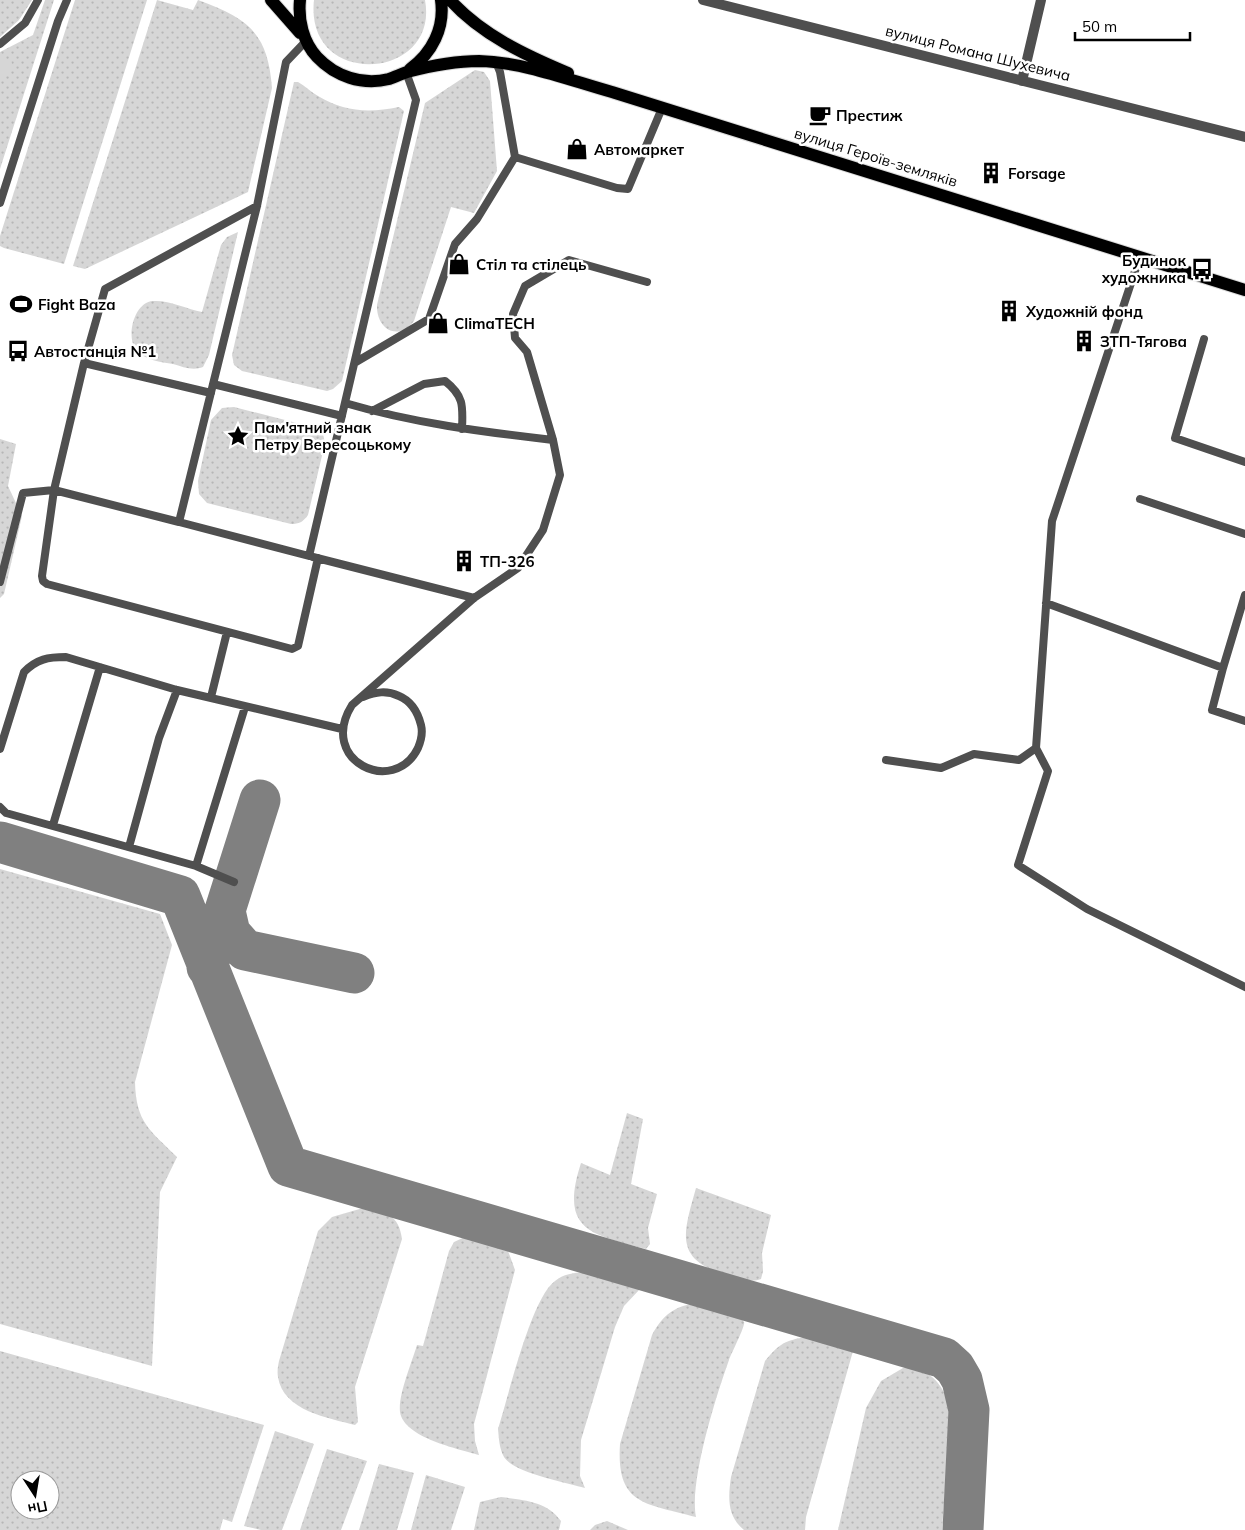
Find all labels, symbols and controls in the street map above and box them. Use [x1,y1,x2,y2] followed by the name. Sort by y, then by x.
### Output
[1075,10,1190,42] scale bar
[1082,17,1117,36] text: 50 m
[883,21,1073,85] street label: вулиця Романа Шухевича
[807,102,833,128] cafe icon: Престиж
[836,106,903,125] place label: Престиж
[792,123,960,191] street label: вулиця Героїв-земляків
[564,136,590,162] shop icon: Автомаркет
[594,140,685,159] place label: Автомаркет
[978,160,1004,186] building icon: Forsage
[1008,164,1065,183] place label: Forsage
[446,251,472,277] shop icon: Стіл та стілець
[1101,251,1186,287] place label: Будинок художника
[476,255,587,274] place label: Стіл та стілець
[1189,256,1215,282] bus stop icon: Будинок художника
[8,291,34,317] sports icon: Fight Baza
[38,295,115,314] place label: Fight Baza
[996,298,1022,324] building icon: Художній фонд
[1025,302,1143,321] place label: Художній фонд
[425,310,451,336] shop icon: ClimaTECH
[454,314,535,333] place label: ClimaTECH
[1071,328,1097,354] building icon: ЗТП-Тягова
[1100,332,1187,351] place label: ЗТП-Тягова
[5,338,31,364] bus stop icon: Автостанція №1
[34,342,156,361] place label: Автостанція №1
[254,418,412,454] place label: Пам'ятний знак Петру Вересоцькому
[225,423,251,449] place icon: Пам'ятний знак Петру Вересоцькому
[451,548,477,574] building icon: ТП-326
[480,552,534,571] place label: ТП-326
[10,1470,60,1520] north arrow
[26,1497,49,1519] text: Пн

